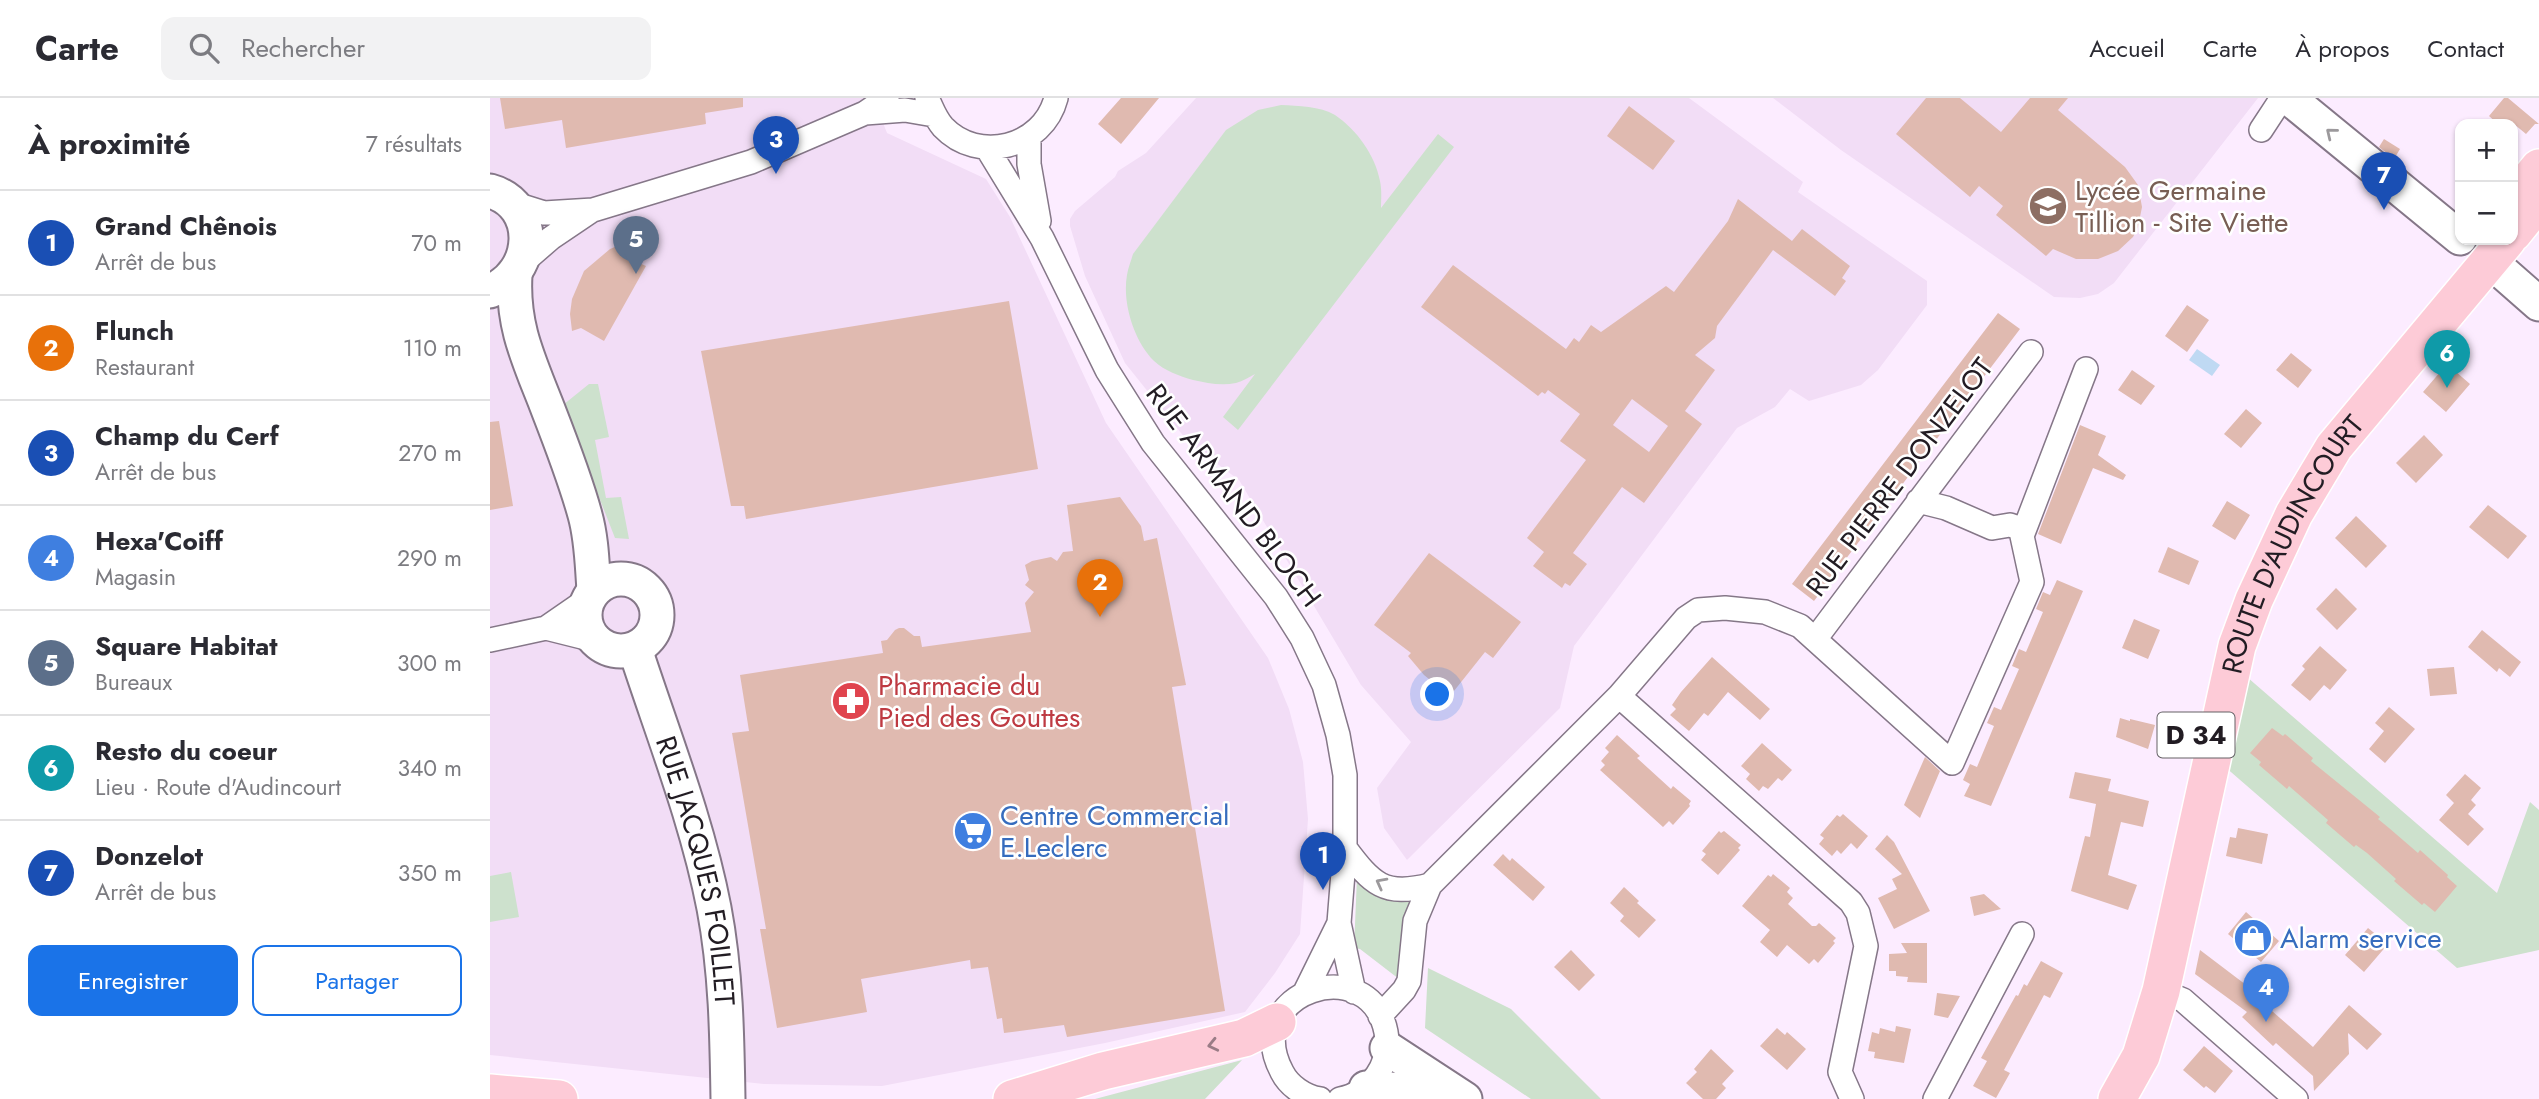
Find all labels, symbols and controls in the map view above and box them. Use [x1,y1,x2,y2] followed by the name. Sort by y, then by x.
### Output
[161,17,651,80] search box
[35,25,119,72] text: Carte
[185,29,223,67] icon: search
[241,29,365,67] text: Rechercher
[2089,31,2165,66] text: Accueil
[2203,31,2257,66] text: Carte
[2295,31,2389,66] text: À propos
[2427,31,2504,66] text: Contact
[753,116,799,174] pin: 3
[2455,119,2518,245] map controls
[2455,119,2518,182] button: +
[28,122,191,165] text: À proximité
[366,127,462,161] text: 7 résultats
[2327,128,2339,141] one-way arrow
[2361,152,2407,210] pin: 7
[2075,170,2288,243] place label: Lycée Germaine Tillion - Site Viette
[2455,182,2518,245] button: −
[2027,185,2069,227] school or university icon: Lycée Germaine Tillion - Site Viette
[95,207,277,245] text: Grand Chênois
[613,216,659,274] pin: 5
[45,226,57,260] text: 1
[411,226,462,260] text: 70 m
[95,245,216,279] text: Arrêt de bus
[95,312,174,350] text: Flunch
[2424,330,2470,388] pin: 6
[43,331,59,365] text: 2
[403,331,462,365] text: 110 m
[1796,349,2003,605] street label: RUE PIERRE DONZELOT
[95,350,194,384] text: Restaurant
[1136,375,1331,616] street label: RUE ARMAND BLOCH
[2212,406,2374,678] street label: ROUTE D'AUDINCOURT
[95,417,279,455] text: Champ du Cerf
[44,436,58,470] text: 3
[398,436,462,470] text: 270 m
[95,455,216,489] text: Arrêt de bus
[95,522,223,560] text: Hexa'Coiff
[43,541,59,575] text: 4
[397,541,462,575] text: 290 m
[1077,559,1123,617] pin: 2
[95,560,176,594] text: Magasin
[95,627,277,665] text: Square Habitat
[44,646,58,680] text: 5
[397,646,462,680] text: 300 m
[95,665,172,699] text: Bureaux
[878,665,1080,738] place label: Pharmacie du Pied des Gouttes
[1420,677,1454,711] your location
[830,680,872,722] pharmacy icon: Pharmacie du Pied des Gouttes
[2158,712,2234,758] road number: D 34
[645,731,745,1007] street label: RUE JACQUES FOILLET
[95,732,278,770] text: Resto du coeur
[43,751,59,785] text: 6
[397,751,462,785] text: 340 m
[95,770,341,804] text: Lieu · Route d'Audincourt
[1000,795,1229,868] place label: Centre Commercial E.Leclerc
[952,810,994,852] supermarket icon: Centre Commercial E.Leclerc
[1300,832,1346,890] pin: 1
[95,837,203,875] text: Donzelot
[44,856,58,890] text: 7
[398,856,462,890] text: 350 m
[95,875,216,909] text: Arrêt de bus
[1376,878,1389,891] one-way arrow
[2232,917,2274,959] shop icon: Alarm service
[2280,918,2442,959] place label: Alarm service
[28,945,238,1016] button: Enregistrer
[252,945,462,1016] button: Partager
[2243,964,2289,1022] pin: 4
[1208,1037,1220,1051] one-way arrow

